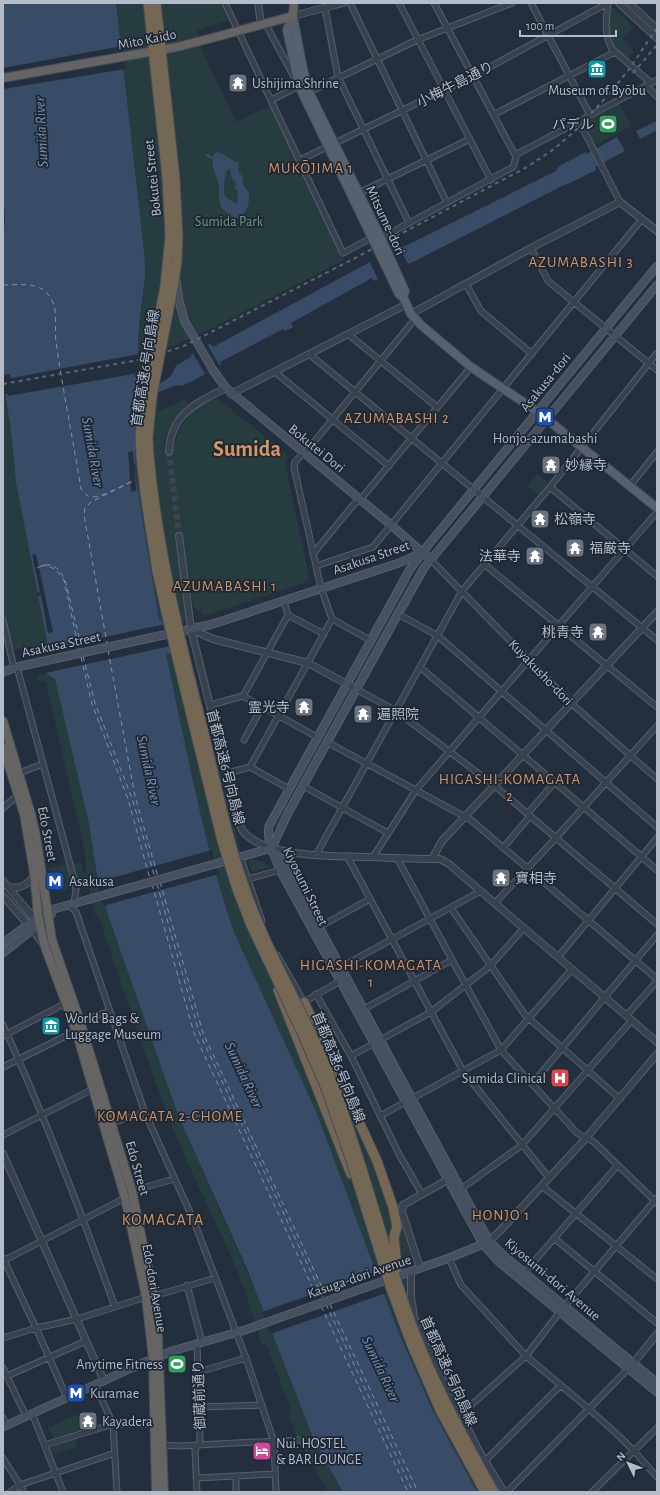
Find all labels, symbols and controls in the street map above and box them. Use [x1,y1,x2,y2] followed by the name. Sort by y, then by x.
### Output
[520,12,616,38] scale bar
[526,20,554,32] text: 100 m
[117,27,178,53] street label: Mito Kaido
[414,58,496,110] street label: 小梅牛島通り
[586,58,608,80] museum icon: Museum of Byōbu
[227,72,249,94] temple icon: Ushijima Shrine
[252,77,339,91] place label: Ushijima Shrine
[548,84,646,98] place label: Museum of Byōbu
[32,95,51,168] water label: Sumida River
[597,113,619,135] sports icon: パデル
[552,117,594,132] place label: パデル
[142,138,164,217] street label: Bokutei Street
[268,160,354,176] district label: MUKŌJIMA 1
[363,184,407,257] street label: Mitsume-dori
[195,215,264,229] park label: Sumida Park
[528,255,634,270] district label: AZUMABASHI 3
[129,308,162,428] street label: 首都高速6号向島線
[518,351,574,415] street label: Asakusa-dori
[534,406,556,428] metro station icon: Honjo-azumabashi
[344,411,450,426] district label: AZUMABASHI 2
[79,416,106,489] water label: Sumida River
[286,422,347,476] street label: Bokutei Dori
[493,432,597,446] place label: Honjo-azumabashi
[213,438,281,460] district label: Sumida
[540,454,562,476] temple icon: 妙縁寺
[565,458,607,473] place label: 妙縁寺
[529,508,551,530] temple icon: 松嶺寺
[554,512,596,527] place label: 松嶺寺
[564,537,586,559] temple icon: 福厳寺
[331,538,412,578] street label: Asakusa Street
[589,541,631,556] place label: 福厳寺
[524,545,546,567] temple icon: 法華寺
[479,549,521,564] place label: 法華寺
[173,579,277,594] district label: AZUMABASHI 1
[587,621,609,643] temple icon: 桃青寺
[542,625,584,640] place label: 桃青寺
[21,630,102,660] street label: Asakusa Street
[505,637,575,708] street label: Kuyakusho-dori
[293,696,315,718] temple icon: 霊光寺
[248,700,290,715] place label: 霊光寺
[352,703,374,725] temple icon: 遍照院
[377,707,419,722] place label: 遍照院
[204,708,247,826] street label: 首都高速6号向島線
[134,734,163,807] water label: Sumida River
[439,772,581,804] district label: HIGASHI-KOMAGATA 2
[35,805,59,863] street label: Edo Street
[280,845,330,929] street label: Kiyosumi Street
[490,867,512,889] temple icon: 寶相寺
[44,870,66,892] metro station icon: Asakusa
[515,871,557,886] place label: 寶相寺
[69,875,114,889] place label: Asakusa
[300,958,442,990] district label: HIGASHI-KOMAGATA 1
[309,1009,368,1125] street label: 首都高速6号向島線
[65,1012,161,1042] place label: World Bags & Luggage Museum
[40,1015,62,1037] museum icon: World Bags & Luggage Museum
[222,1040,266,1112] water label: Sumida River
[549,1067,571,1089] hospital icon: Sumida Clinical
[462,1072,546,1086] place label: Sumida Clinical
[97,1109,243,1124] district label: KOMAGATA 2-CHOME
[123,1140,152,1198] street label: Edo Street
[472,1208,530,1223] district label: HONJO 1
[122,1212,204,1228] district label: KOMAGATA
[502,1236,603,1324] street label: Kiyosumi-dori Avenue
[139,1243,169,1334] street label: Edo-dori Avenue
[306,1253,413,1301] street label: Kasuga-dori Avenue
[418,1314,480,1428] street label: 首都高速6号向島線
[359,1334,403,1406] water label: Sumida River
[166,1353,188,1375] sports icon: Anytime Fitness
[76,1358,163,1372] place label: Anytime Fitness
[190,1360,208,1430] street label: 御蔵前通り
[65,1382,87,1404] metro station icon: Kuramae
[90,1387,139,1401] place label: Kuramae
[77,1410,99,1432] temple icon: Kayadera
[102,1415,153,1429] place label: Kayadera
[276,1437,361,1467] place label: Nui. HOSTEL & BAR LOUNGE
[251,1440,273,1462] hotel icon: Nui. HOSTEL & BAR LOUNGE
[608,1443,648,1483] north arrow
[614,1450,628,1463] text: N

